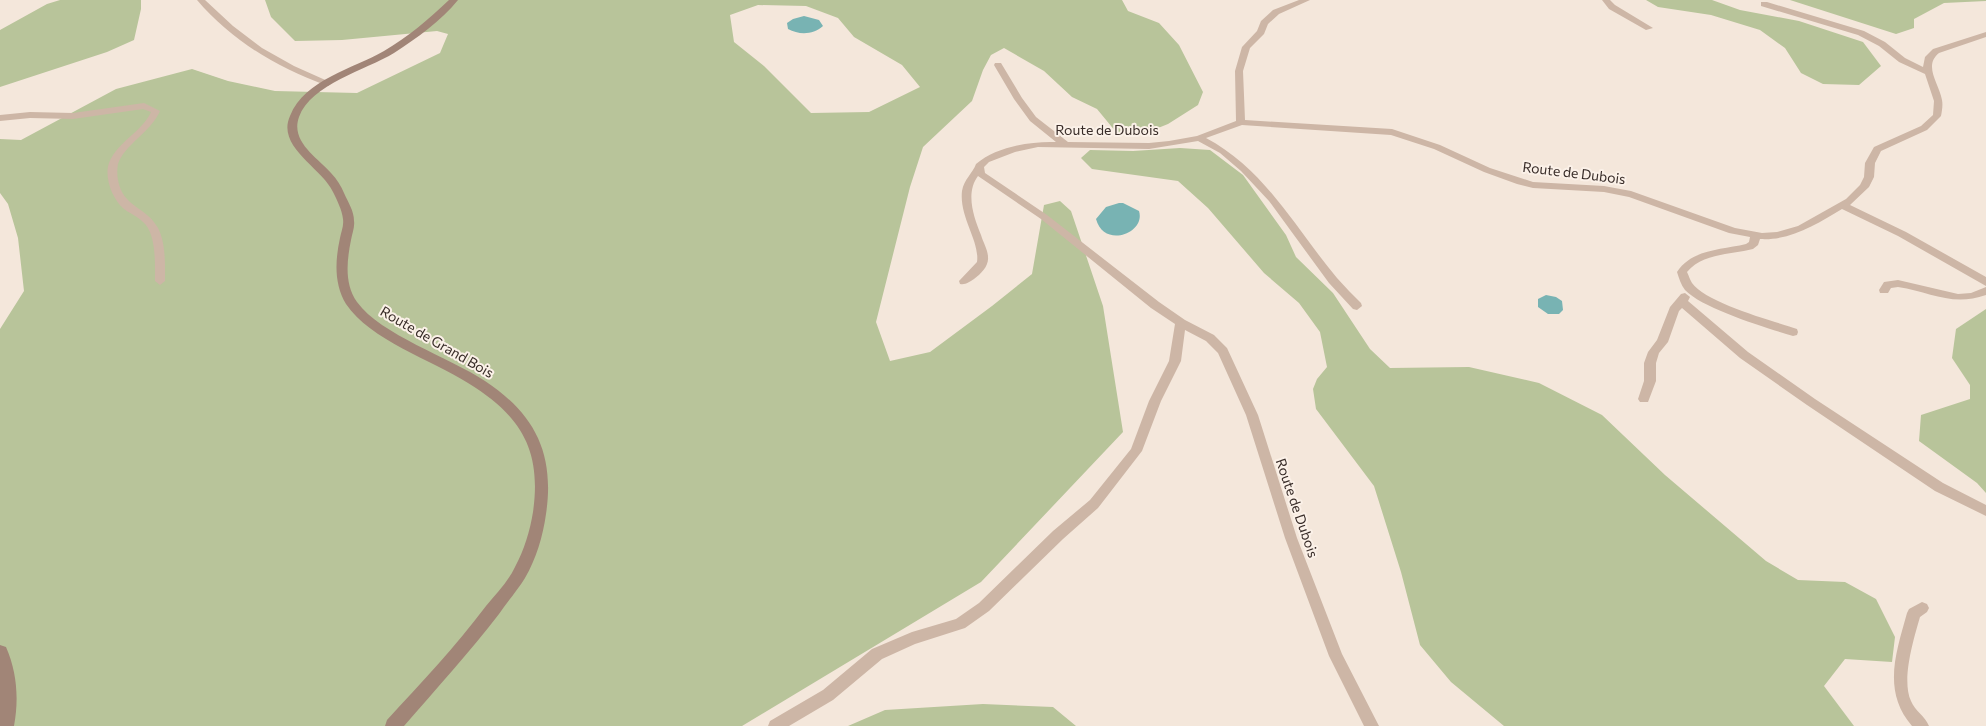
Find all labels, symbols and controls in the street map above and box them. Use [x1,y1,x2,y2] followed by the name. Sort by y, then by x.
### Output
[1055,121,1159,138] street label: Route de Dubois
[1522,158,1627,187] street label: Route de Dubois
[378,302,497,381] street label: Route de Grand Bois
[1273,456,1322,560] street label: Route de Dubois

